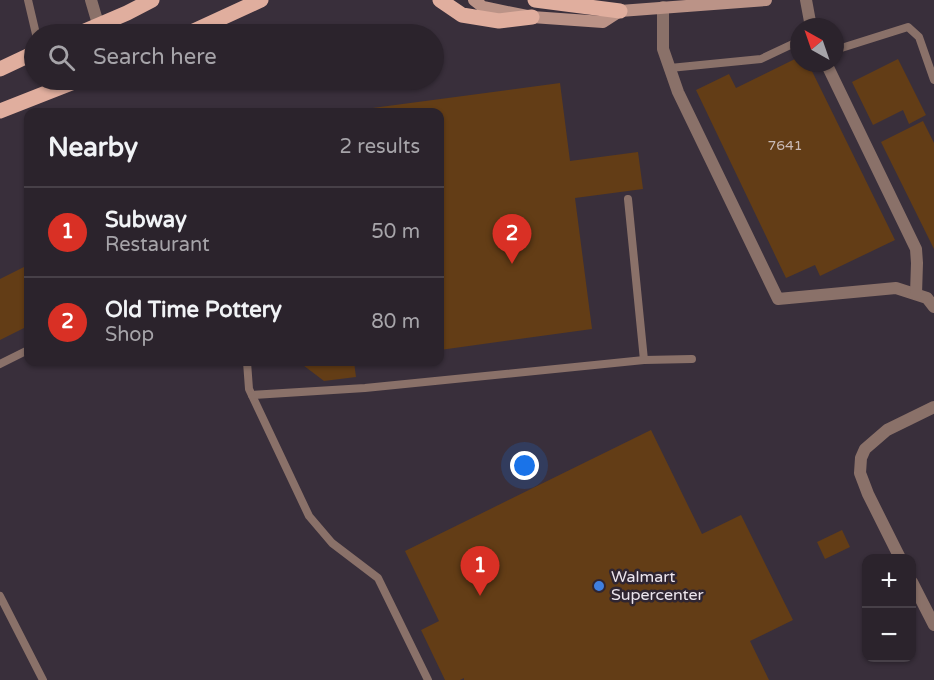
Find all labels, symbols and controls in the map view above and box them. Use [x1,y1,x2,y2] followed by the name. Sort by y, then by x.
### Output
[790,18,844,72] north arrow
[24,24,444,90] search box
[45,41,78,74] icon: search
[93,44,217,70] text: Search here
[48,132,138,163] text: Nearby
[340,135,420,159] text: 2 results
[767,137,803,154] house number: 7641
[105,207,187,233] text: Subway
[492,214,532,264] pin: 2
[61,220,74,244] text: 1
[371,220,420,244] text: 50 m
[105,233,210,257] text: Restaurant
[105,297,282,323] text: Old Time Pottery
[61,310,74,334] text: 2
[371,310,420,334] text: 80 m
[105,323,154,347] text: Shop
[510,451,539,480] your location
[460,546,500,596] pin: 1
[862,554,916,662] map controls
[862,554,916,608] button: +
[611,567,705,605] place label: Walmart Supercenter
[592,579,606,593] marker: Walmart Supercenter
[862,608,916,662] button: −

